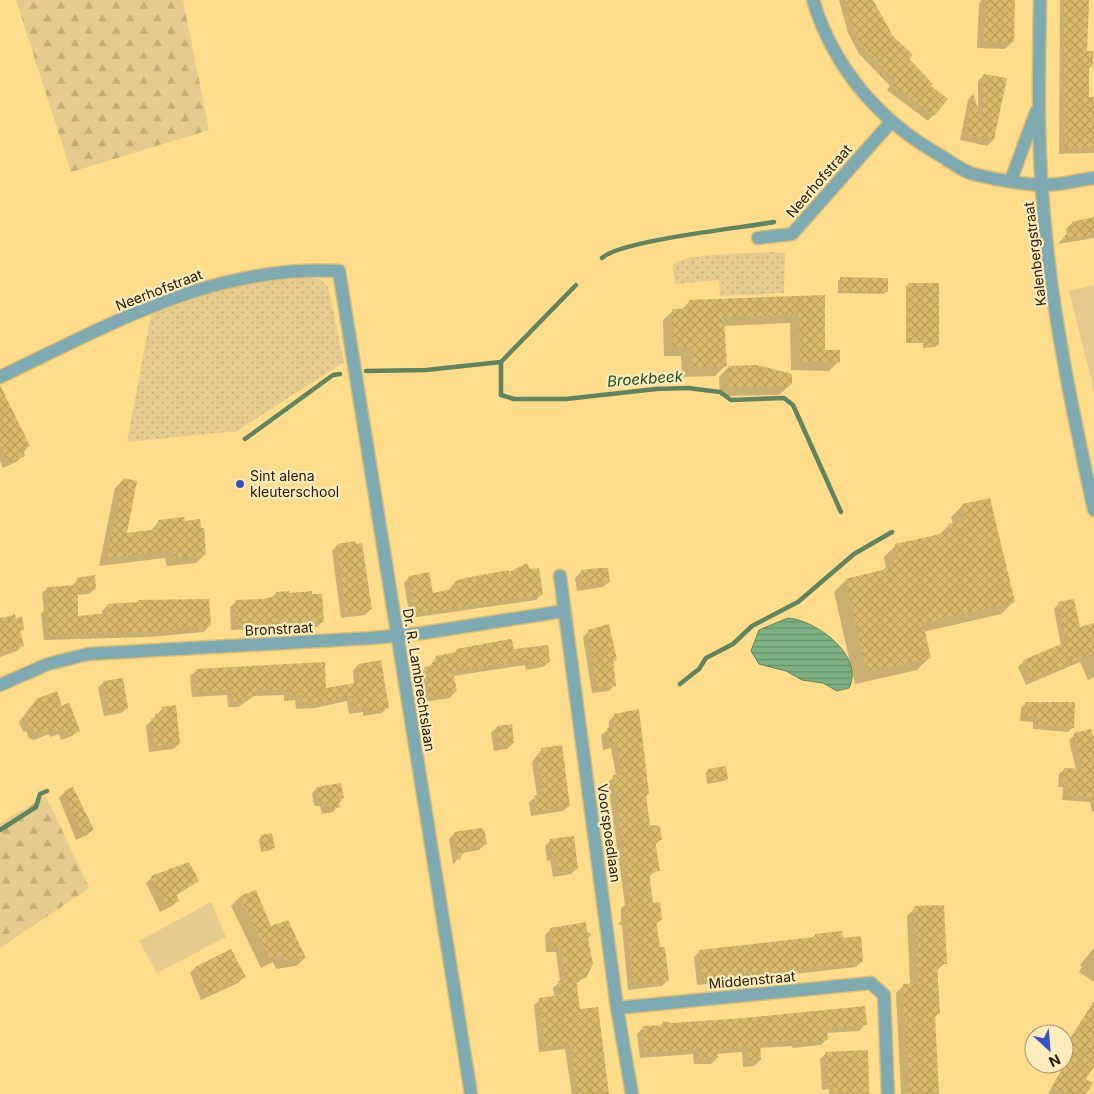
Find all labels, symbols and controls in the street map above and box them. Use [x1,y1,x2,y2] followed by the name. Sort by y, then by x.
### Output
[782,140,855,221] street label: Neerhofstraat
[1020,201,1049,307] street label: Kalenbergstraat
[113,265,205,314] street label: Neerhofstraat
[606,366,684,391] water label: Broekbeek
[250,467,339,500] place label: Sint alena kleuterschool
[234,478,246,490] marker: Sint alena kleuterschool
[400,607,439,753] street label: Dr. R. Lambrechtslaan
[244,618,314,639] street label: Bronstraat
[594,782,625,883] street label: Voorspoedlaan
[708,967,797,992] street label: Middenstraat
[1024,1024,1074,1074] north arrow
[1046,1051,1063,1071] text: N

